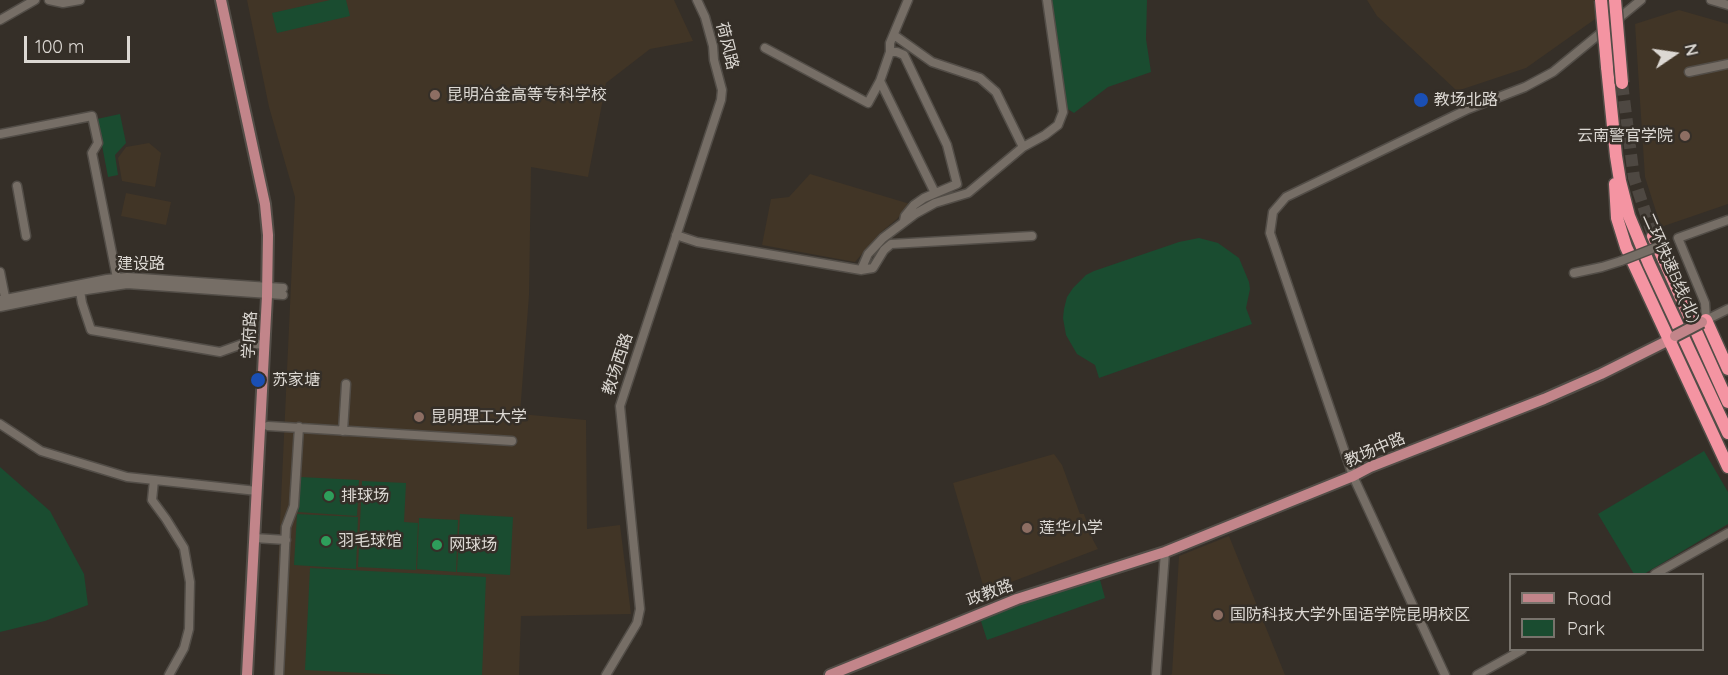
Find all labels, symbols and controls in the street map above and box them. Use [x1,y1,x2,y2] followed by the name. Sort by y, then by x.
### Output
[712,20,742,72] street label: 荷风路
[27,24,134,62] scale bar
[1644,24,1704,84] north arrow
[35,35,84,58] text: 100 m
[1680,42,1703,58] text: N
[447,85,607,105] place label: 昆明冶金高等专科学校
[428,88,442,102] marker: 昆明冶金高等专科学校
[1434,90,1498,110] place label: 教场北路
[1412,91,1430,109] marker: 教场北路
[1577,126,1673,146] place label: 云南警官学院
[1678,129,1692,143] marker: 云南警官学院
[1638,210,1704,326] street label: 二环快速B线(北)
[117,254,165,274] street label: 建设路
[239,311,261,359] street label: 学府路
[599,331,637,397] street label: 教场西路
[272,370,320,390] place label: 苏家塘
[249,371,267,389] marker: 苏家塘
[431,407,527,427] place label: 昆明理工大学
[412,410,426,424] marker: 昆明理工大学
[1342,429,1408,471] street label: 教场中路
[341,486,389,506] place label: 排球场
[322,489,336,503] marker: 排球场
[1039,518,1103,538] place label: 莲华小学
[1020,521,1034,535] marker: 莲华小学
[338,531,402,551] place label: 羽毛球馆
[319,534,333,548] marker: 羽毛球馆
[449,535,497,555] place label: 网球场
[430,538,444,552] marker: 网球场
[1509,573,1704,651] legend
[964,576,1016,610] street label: 政教路
[1567,587,1612,610] text: Road
[1230,605,1470,625] place label: 国防科技大学外国语学院昆明校区
[1211,608,1225,622] marker: 国防科技大学外国语学院昆明校区
[1567,617,1605,640] text: Park

